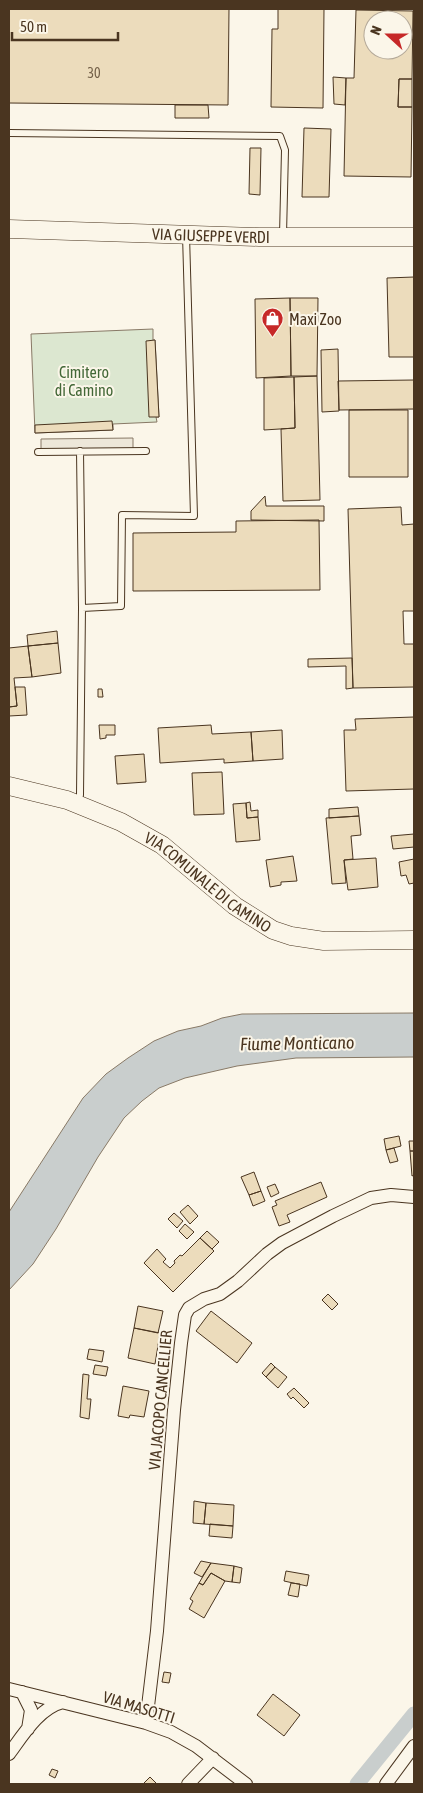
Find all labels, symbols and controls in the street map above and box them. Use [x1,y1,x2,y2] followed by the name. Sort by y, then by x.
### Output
[12,10,119,42] scale bar
[363,10,413,60] north arrow
[20,18,47,35] text: 50 m
[367,24,385,37] text: N
[87,65,101,81] house number: 30
[152,225,270,246] street label: VIA GIUSEPPE VERDI
[261,307,285,338] shop icon: Maxi Zoo
[289,310,342,328] place label: Maxi Zoo
[55,363,113,399] park label: Cimitero di Camino
[142,828,275,936] street label: VIA COMUNALE DI CAMINO
[240,1032,354,1054] water label: Fiume Monticano
[145,1329,175,1471] street label: VIA JACOPO CANCELLIER
[101,1688,177,1726] street label: VIA MASOTTI

